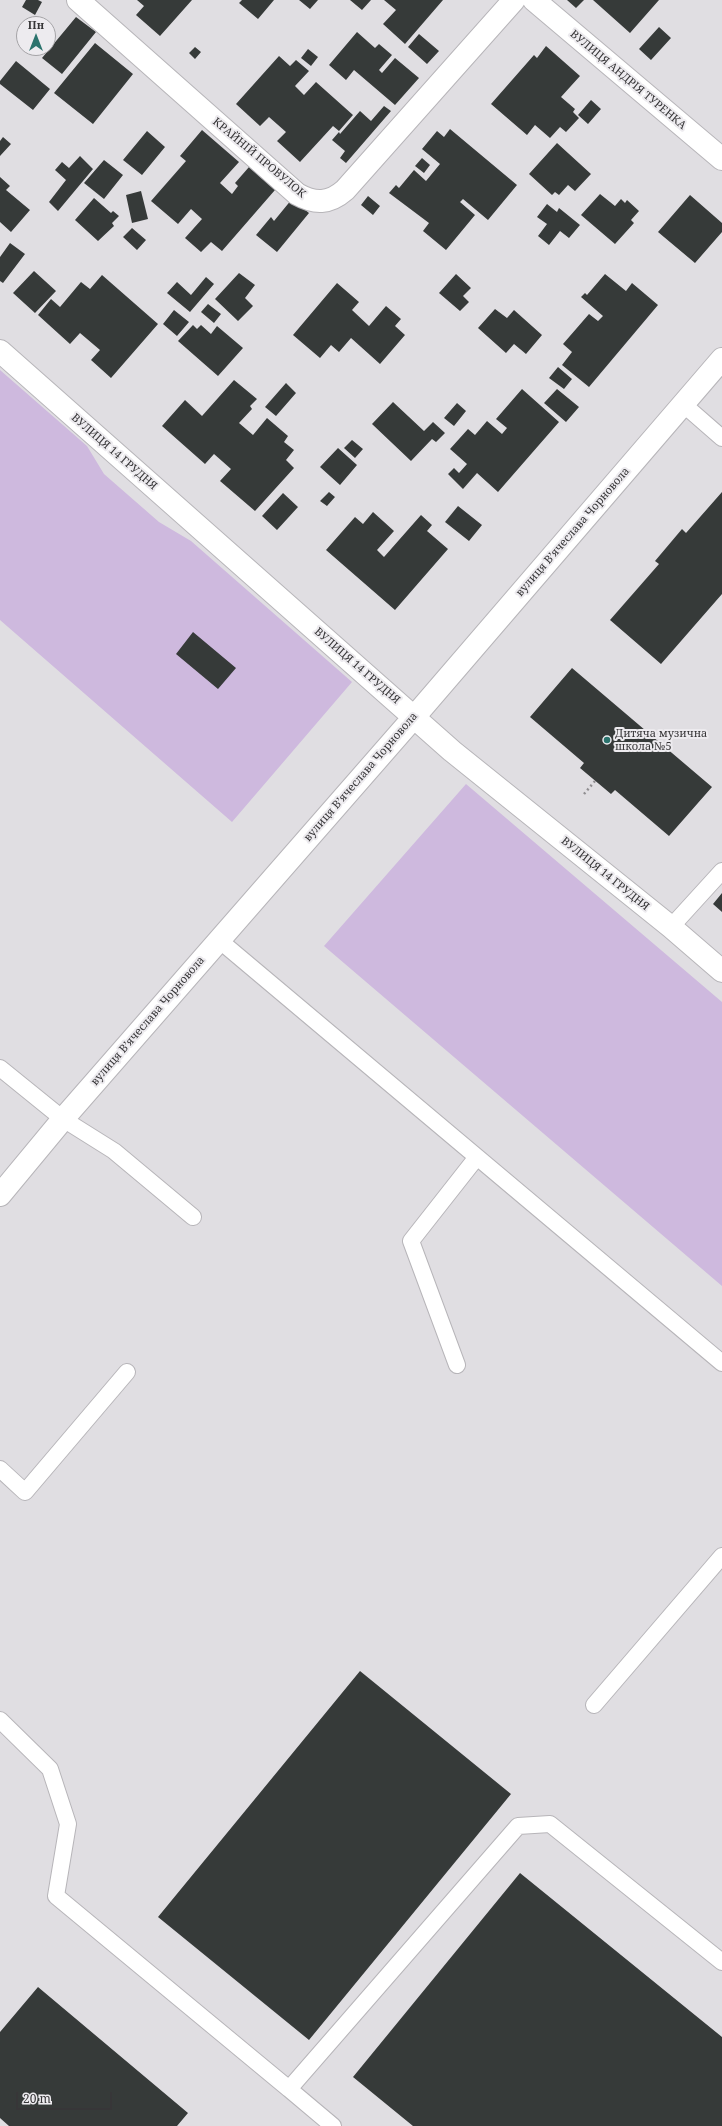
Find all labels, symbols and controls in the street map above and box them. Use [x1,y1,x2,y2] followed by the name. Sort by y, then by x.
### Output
[16,16,56,56] north arrow
[28,17,44,32] text: Пн
[567,28,689,132] street label: ВУЛИЦЯ АНДРІЯ ТУРЕНКА
[210,115,308,201] street label: КРАЙНІЙ ПРОВУЛОК
[68,411,160,493] street label: ВУЛИЦЯ 14 ГРУДНЯ
[513,465,633,599] street label: вулиця Вʼячеслава Чорновола
[311,625,403,707] street label: ВУЛИЦЯ 14 ГРУДНЯ
[301,710,421,844] street label: вулиця Вʼячеслава Чорновола
[615,727,707,753] place label: Дитяча музична школа №5
[602,735,612,745] marker: Дитяча музична школа №5
[558,834,652,914] street label: ВУЛИЦЯ 14 ГРУДНЯ
[88,954,208,1088] street label: вулиця Вʼячеслава Чорновола
[18,2084,114,2110] scale bar
[23,2090,51,2107] text: 20 m

